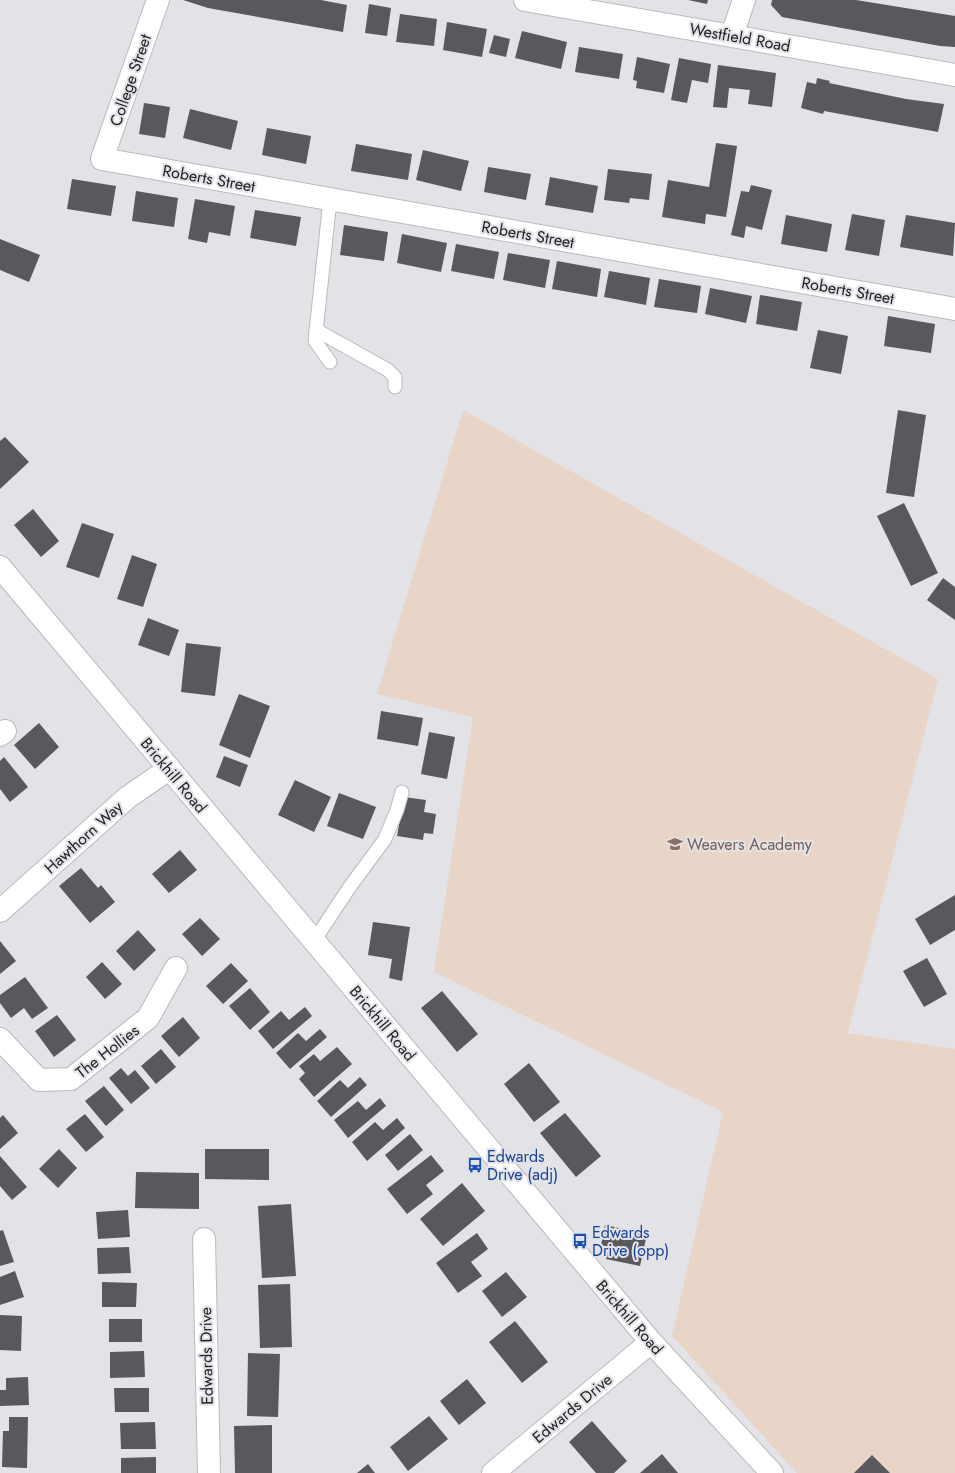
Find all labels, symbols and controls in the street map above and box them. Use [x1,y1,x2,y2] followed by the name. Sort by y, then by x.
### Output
[688,17,792,58] street label: Westfield Road
[104,31,157,129] street label: College Street
[161,159,257,198] street label: Roberts Street
[480,215,576,254] street label: Roberts Street
[800,271,896,310] street label: Roberts Street
[135,732,212,818] street label: Brickhill Road
[39,795,128,879] street label: Hawthorn Way
[687,833,813,856] place label: Weavers Academy
[666,835,684,853] school or university icon: Weavers Academy
[344,980,421,1066] street label: Brickhill Road
[71,1019,144,1084] street label: The Hollies
[487,1145,558,1186] place label: Edwards Drive (adj)
[466,1156,484,1174] bus stop icon: Edwards Drive (adj)
[592,1221,669,1262] place label: Edwards Drive (opp)
[571,1232,589,1250] bus stop icon: Edwards Drive (opp)
[591,1275,669,1360] street label: Brickhill Road
[194,1307,219,1405] street label: Edwards Drive
[527,1368,617,1449] street label: Edwards Drive

